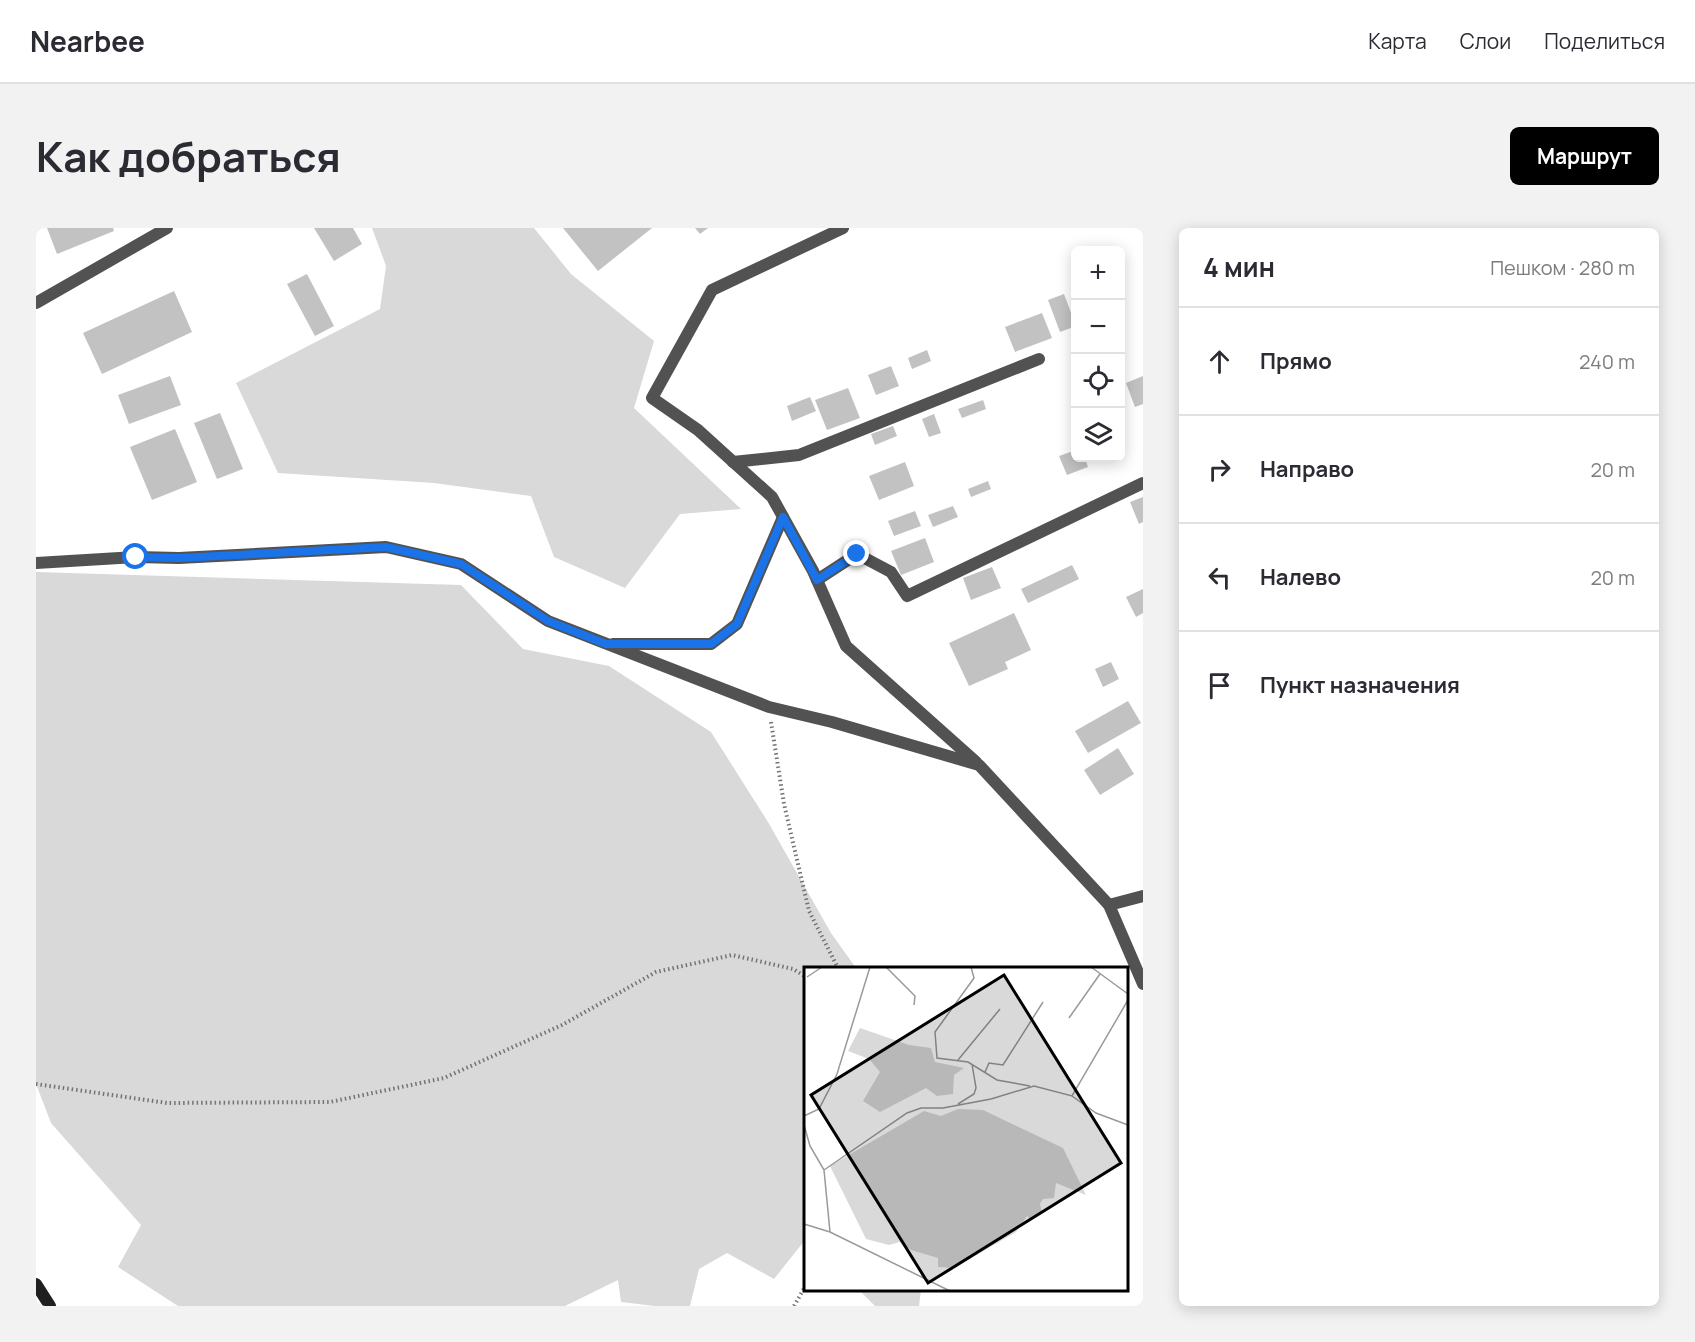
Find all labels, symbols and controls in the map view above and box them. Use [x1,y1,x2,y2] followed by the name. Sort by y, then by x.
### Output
[30,22,145,60] text: Nearbee
[1368,27,1427,55] text: Карта
[1460,27,1511,55] text: Слои
[1544,27,1665,55] text: Поделиться
[36,127,341,185] text: Как добраться
[1510,127,1659,185] button: Маршрут
[1071,246,1125,462] map controls
[1071,246,1125,300] button: +
[1203,249,1275,285] text: 4 мин
[1490,254,1635,281] text: Пешком · 280 m
[1071,300,1125,354] button: −
[1203,345,1236,378] icon: ahead
[1260,346,1332,376] text: Прямо
[1579,348,1635,375] text: 240 m
[1071,354,1125,408] button: locate
[1071,408,1125,462] button: layers
[1203,453,1236,486] icon: right
[1260,454,1354,484] text: Направо
[1590,456,1635,483] text: 20 m
[843,540,869,566] route end
[122,543,148,569] route start
[1203,561,1236,594] icon: left
[1260,562,1341,592] text: Налево
[1590,564,1635,591] text: 20 m
[1203,669,1236,702] icon: arrive
[1260,670,1460,700] text: Пункт назначения
[804,967,1128,1291] inset map

